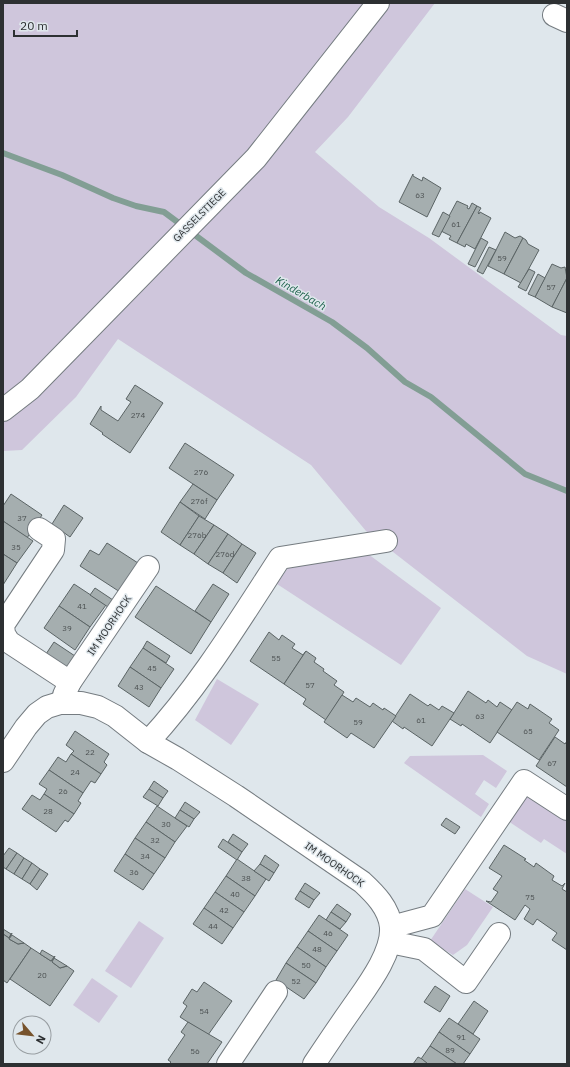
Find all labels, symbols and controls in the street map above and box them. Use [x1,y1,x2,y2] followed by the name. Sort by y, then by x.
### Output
[14,12,77,38] scale bar
[20,18,48,33] text: 20 m
[170,186,229,245] street label: GASSELSTIEGE
[415,190,425,200] house number: 63
[451,219,461,229] house number: 61
[497,253,507,263] house number: 59
[273,273,329,313] water label: Kinderbach
[546,282,556,292] house number: 57
[131,410,145,420] house number: 274
[194,467,208,477] house number: 276
[191,496,208,506] house number: 276f
[17,513,27,523] house number: 37
[187,530,207,540] house number: 276b
[11,542,21,552] house number: 35
[215,549,235,559] house number: 276d
[84,592,135,658] street label: IM MOORHOCK
[77,601,87,611] house number: 41
[62,623,72,633] house number: 39
[271,653,281,663] house number: 55
[147,663,157,673] house number: 45
[305,680,315,690] house number: 57
[134,682,144,692] house number: 43
[475,711,485,721] house number: 63
[416,715,426,725] house number: 61
[353,717,363,727] house number: 59
[523,726,533,736] house number: 65
[85,747,95,757] house number: 22
[547,758,557,768] house number: 67
[70,767,80,777] house number: 24
[58,786,68,796] house number: 26
[43,806,53,816] house number: 28
[161,819,171,829] house number: 30
[150,835,160,845] house number: 32
[302,839,368,890] street label: IM MOORHOCK
[140,851,150,861] house number: 34
[129,867,139,877] house number: 36
[241,873,251,883] house number: 38
[230,889,240,899] house number: 40
[525,892,535,902] house number: 75
[219,905,229,915] house number: 42
[208,921,218,931] house number: 44
[323,928,333,938] house number: 46
[312,944,322,954] house number: 48
[301,960,311,970] house number: 50
[37,970,47,980] house number: 20
[291,976,301,986] house number: 52
[199,1006,209,1016] house number: 54
[12,1015,52,1055] north arrow
[456,1032,466,1042] house number: 91
[33,1033,49,1047] text: N
[445,1045,455,1055] house number: 89
[190,1046,200,1056] house number: 56

